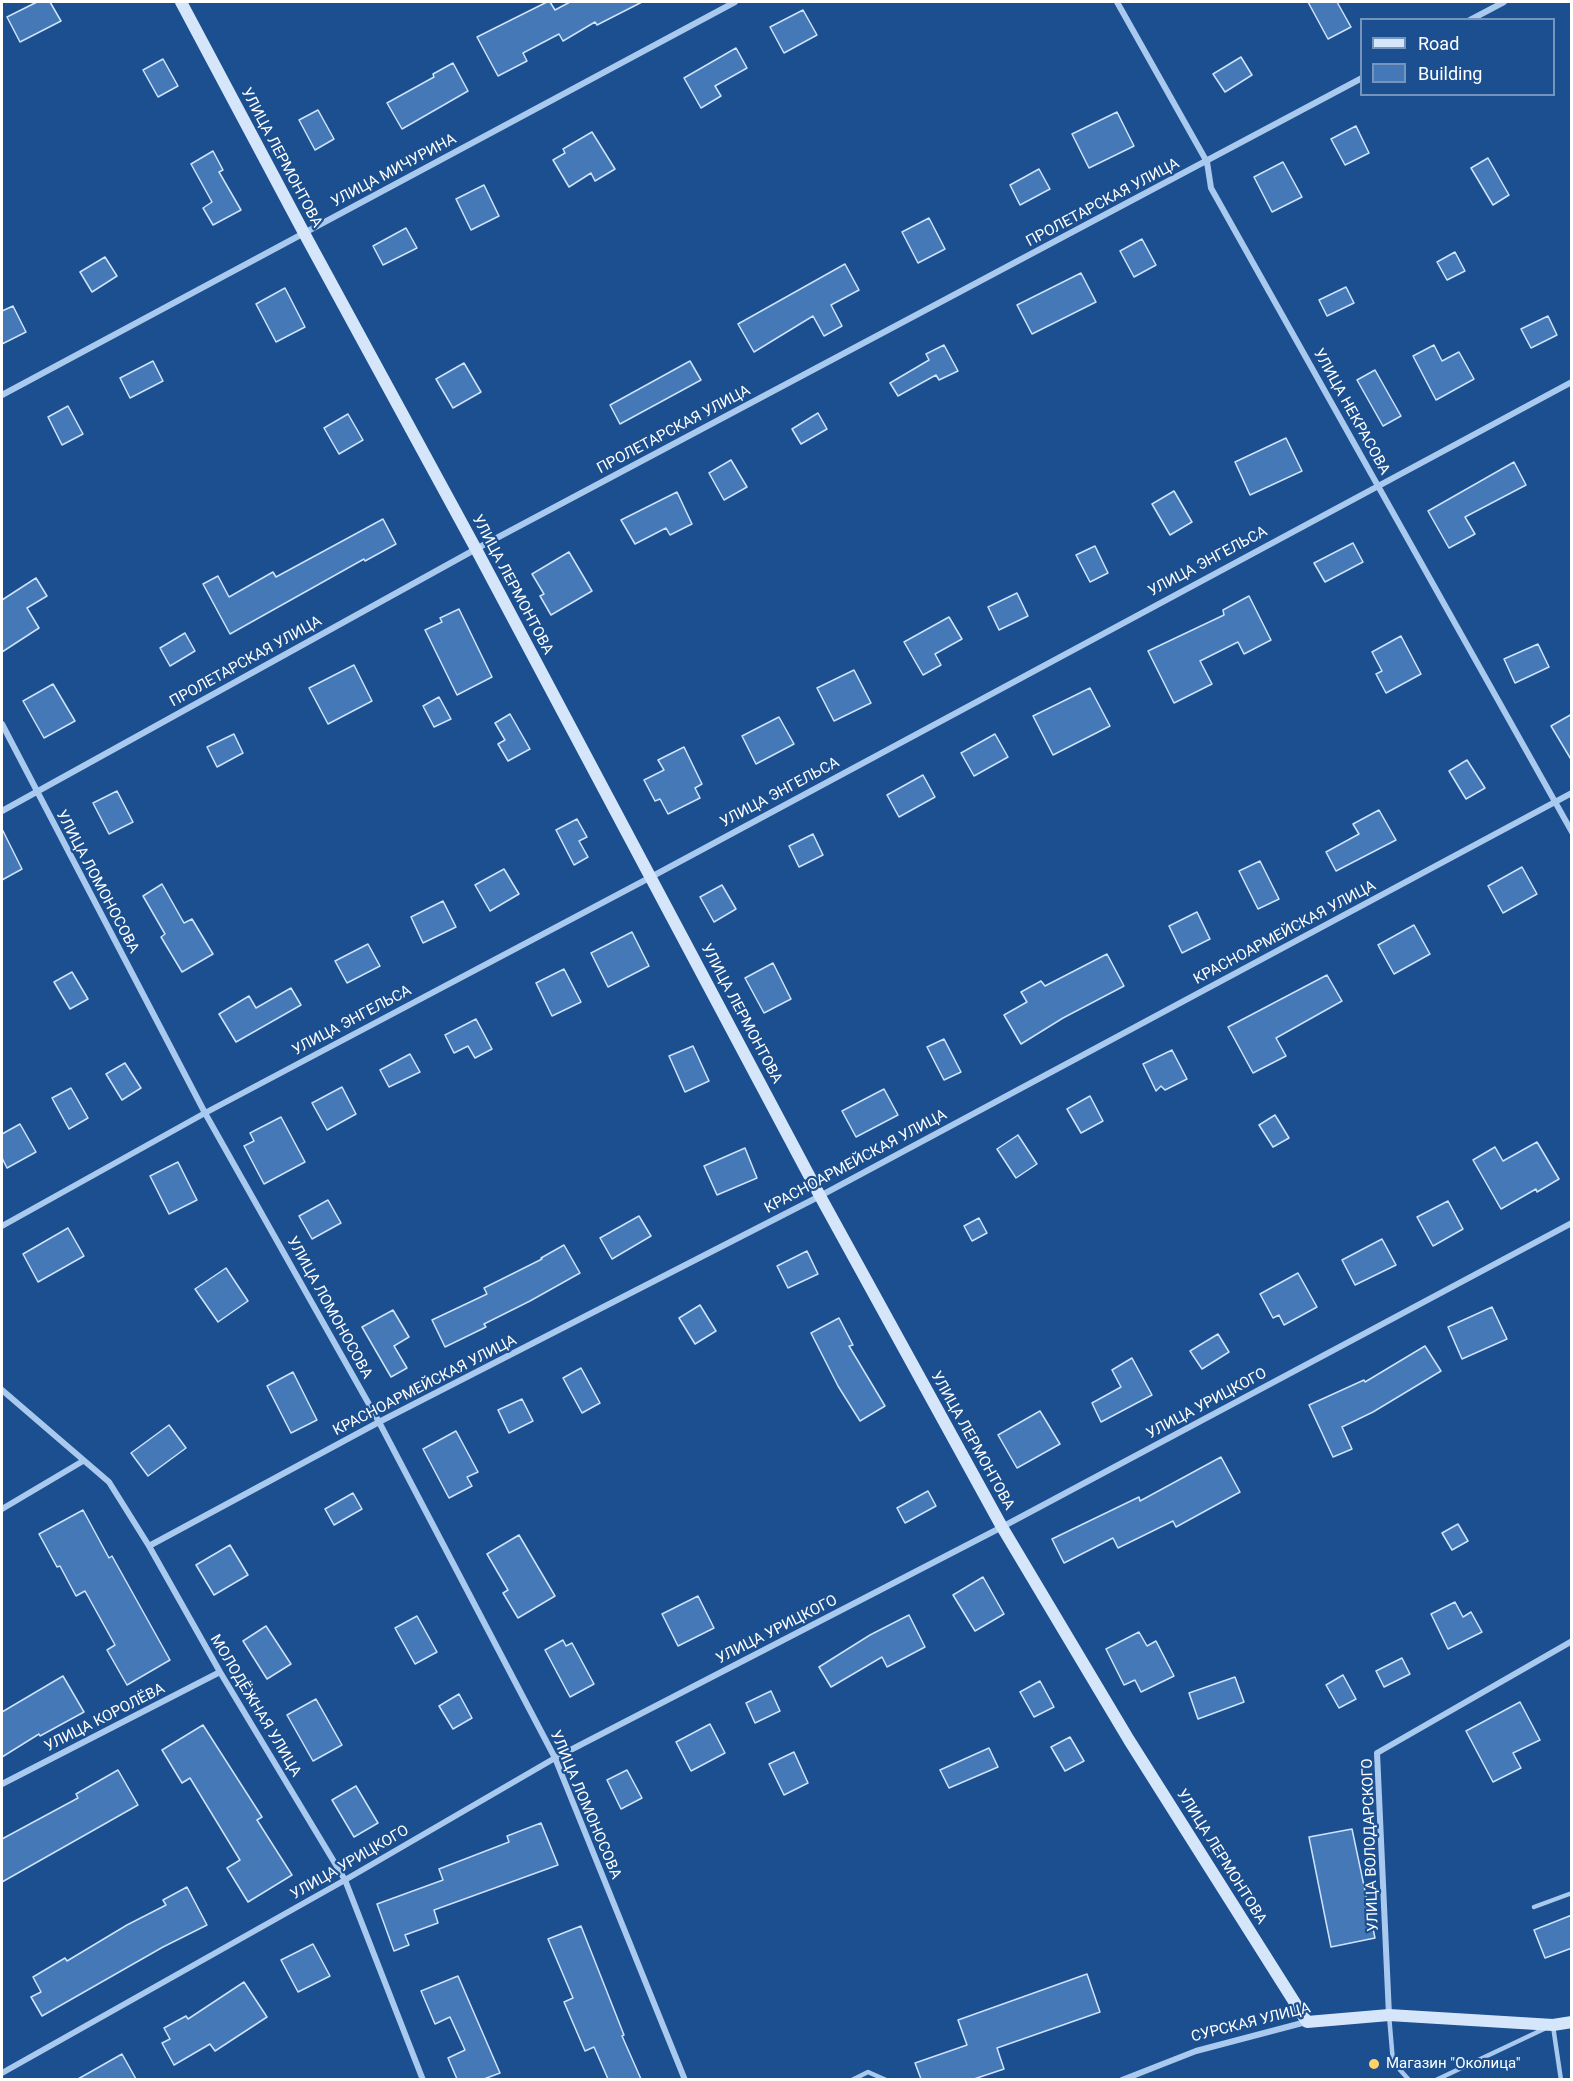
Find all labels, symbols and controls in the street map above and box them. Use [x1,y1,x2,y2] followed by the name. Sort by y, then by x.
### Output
[1360,18,1555,96] legend
[1418,33,1459,54] text: Road
[1418,63,1482,84] text: Building
[237,85,325,231] street label: УЛИЦА ЛЕРМОНТОВА
[328,130,460,212] street label: УЛИЦА МИЧУРИНА
[1023,155,1183,251] street label: ПРОЛЕТАРСКАЯ УЛИЦА
[1309,346,1393,478] street label: УЛИЦА НЕКРАСОВА
[594,382,754,478] street label: ПРОЛЕТАРСКАЯ УЛИЦА
[468,512,556,658] street label: УЛИЦА ЛЕРМОНТОВА
[1145,523,1271,601] street label: УЛИЦА ЭНГЕЛЬСА
[167,613,325,711] street label: ПРОЛЕТАРСКАЯ УЛИЦА
[717,754,843,832] street label: УЛИЦА ЭНГЕЛЬСА
[52,807,142,957] street label: УЛИЦА ЛОМОНОСОВА
[1191,877,1379,989] street label: КРАСНОАРМЕЙСКАЯ УЛИЦА
[697,941,785,1087] street label: УЛИЦА ЛЕРМОНТОВА
[289,982,415,1060] street label: УЛИЦА ЭНГЕЛЬСА
[762,1106,950,1218] street label: КРАСНОАРМЕЙСКАЯ УЛИЦА
[282,1234,376,1382] street label: УЛИЦА ЛОМОНОСОВА
[330,1332,520,1440] street label: КРАСНОАРМЕЙСКАЯ УЛИЦА
[1144,1365,1270,1443] street label: УЛИЦА УРИЦКОГО
[926,1369,1018,1513] street label: УЛИЦА ЛЕРМОНТОВА
[713,1592,841,1668] street label: УЛИЦА УРИЦКОГО
[205,1632,305,1780] street label: МОЛОДЁЖНАЯ УЛИЦА
[42,1680,168,1756] street label: УЛИЦА КОРОЛЁВА
[546,1728,624,1882] street label: УЛИЦА ЛОМОНОСОВА
[1359,1758,1383,1932] street label: УЛИЦА ВОЛОДАРСКОГО
[1172,1786,1270,1928] street label: УЛИЦА ЛЕРМОНТОВА
[288,1822,412,1904] street label: УЛИЦА УРИЦКОГО
[1189,1999,1313,2047] street label: СУРСКАЯ УЛИЦА
[1386,2055,1521,2073] place label: Магазин "Околица"
[1367,2057,1381,2071] marker: Магазин "Околица"

